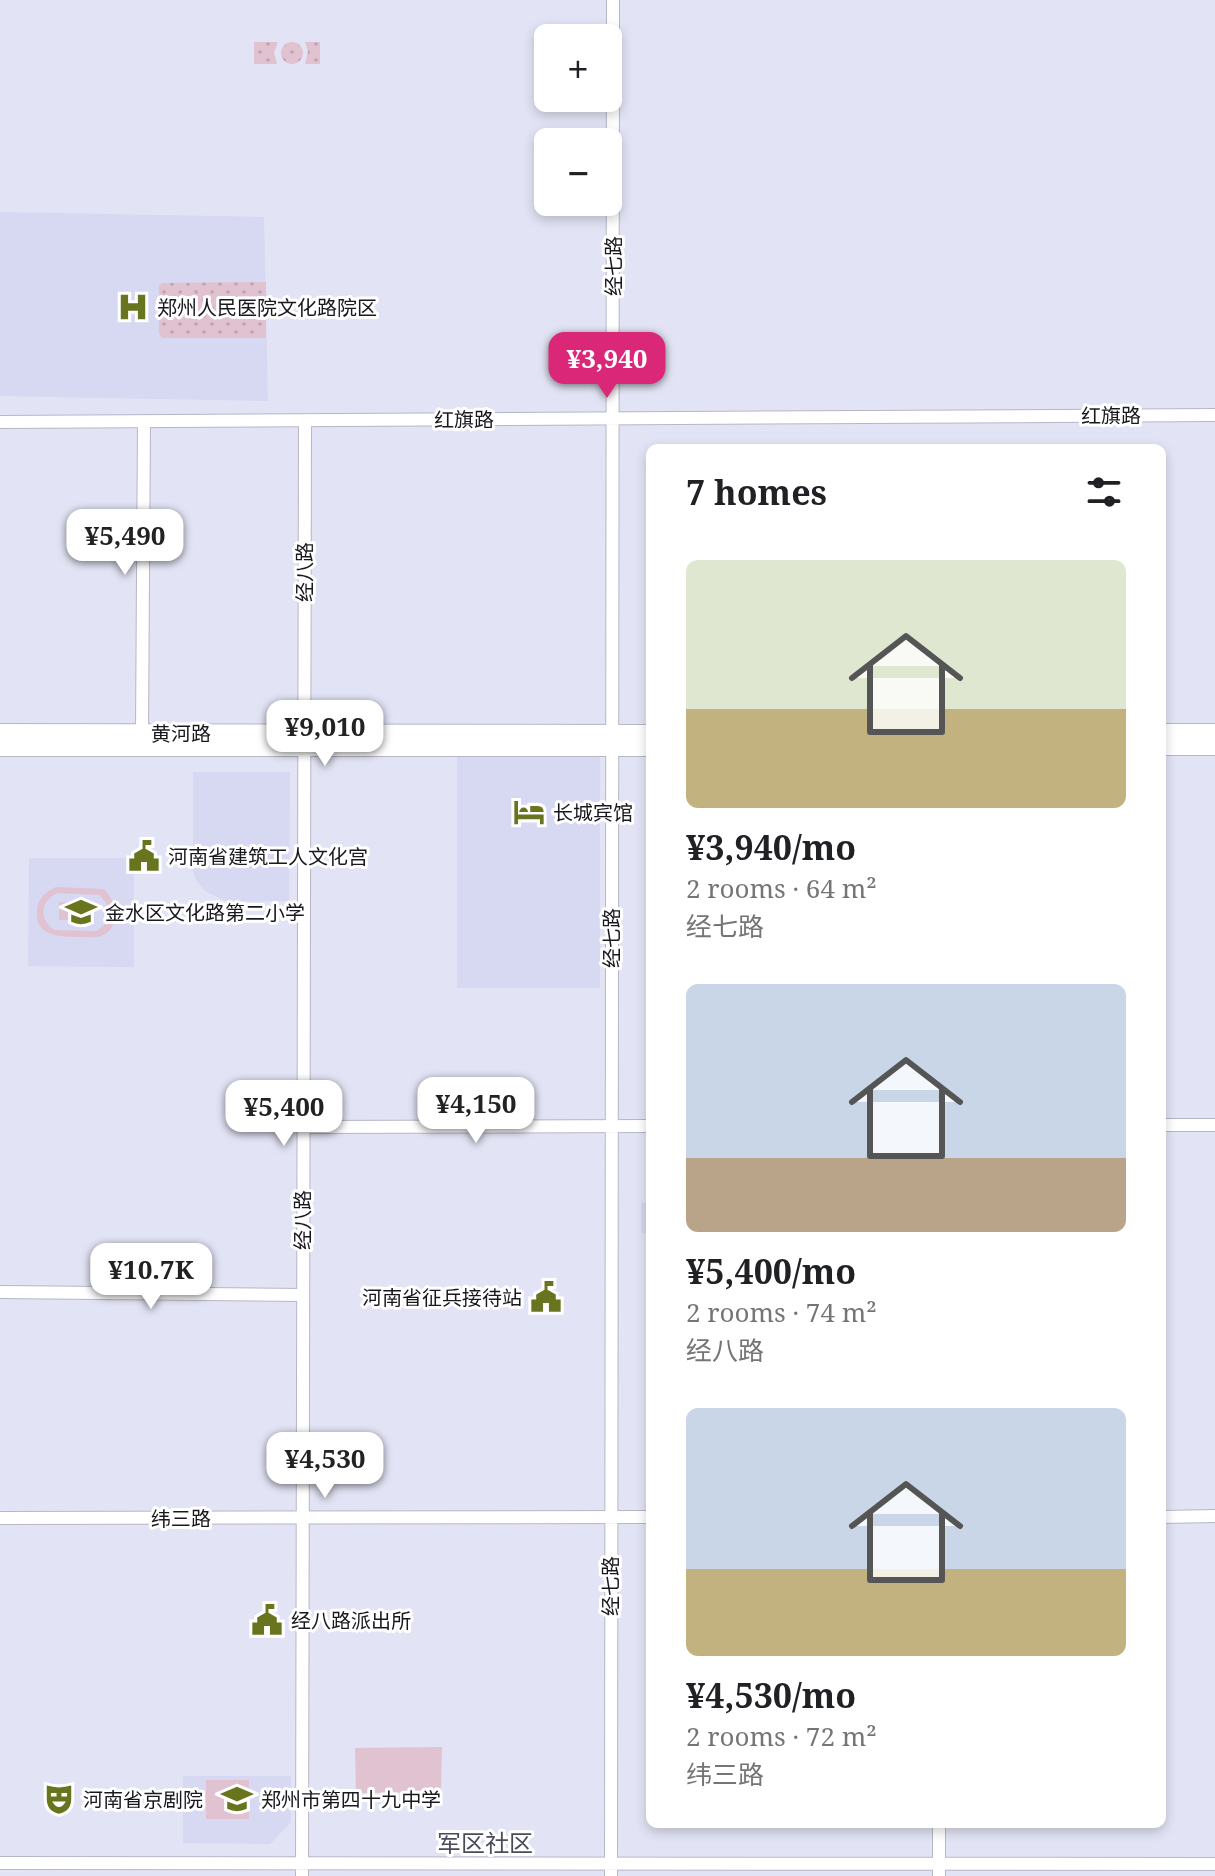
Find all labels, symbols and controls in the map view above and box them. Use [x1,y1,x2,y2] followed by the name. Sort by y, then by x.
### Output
[534,24,622,216] map controls
[534,24,622,112] button: +
[534,128,622,216] button: −
[600,236,627,296] street label: 经七路
[116,290,150,324] hospital icon: 郑州人民医院文化路院区
[157,294,377,321] place label: 郑州人民医院文化路院区
[542,332,672,400] pin: ¥3,940
[566,340,648,376] text: ¥3,940
[1081,402,1141,429] street label: 红旗路
[434,406,494,433] street label: 红旗路
[686,469,827,515] text: 7 homes
[1082,470,1126,514] icon: filters
[60,509,190,577] pin: ¥5,490
[84,517,166,553] text: ¥5,490
[291,542,318,602] street label: 经八路
[834,612,978,756] icon: home
[260,700,390,768] pin: ¥9,010
[284,708,366,744] text: ¥9,010
[151,720,211,747] street label: 黄河路
[512,795,546,829] hotel icon: 长城宾馆
[553,799,633,826] place label: 长城宾馆
[686,824,856,870] text: ¥3,940/mo
[127,839,161,873] public building icon: 河南省建筑工人文化宫
[168,843,368,870] place label: 河南省建筑工人文化宫
[686,870,877,906] text: 2 rooms · 64 m²
[64,895,98,929] school or university icon: 金水区文化路第二小学
[105,899,305,926] place label: 金水区文化路第二小学
[598,908,625,968] street label: 经七路
[686,908,764,944] text: 经七路
[834,1036,978,1180] icon: home
[411,1077,541,1145] pin: ¥4,150
[219,1080,349,1148] pin: ¥5,400
[435,1085,517,1121] text: ¥4,150
[243,1088,325,1124] text: ¥5,400
[289,1190,316,1250] street label: 经八路
[86,1243,216,1311] pin: ¥10.7K
[686,1248,856,1294] text: ¥5,400/mo
[108,1251,194,1287] text: ¥10.7K
[529,1280,563,1314] public building icon: 河南省征兵接待站
[362,1284,522,1311] place label: 河南省征兵接待站
[686,1294,877,1330] text: 2 rooms · 74 m²
[686,1332,764,1368] text: 经八路
[260,1432,390,1500] pin: ¥4,530
[284,1440,366,1476] text: ¥4,530
[834,1460,978,1604] icon: home
[151,1505,211,1532] street label: 纬三路
[597,1556,624,1616] street label: 经七路
[250,1603,284,1637] public building icon: 经八路派出所
[291,1607,411,1634] place label: 经八路派出所
[686,1672,856,1718] text: ¥4,530/mo
[686,1718,877,1754] text: 2 rooms · 72 m²
[686,1756,764,1792] text: 纬三路
[42,1782,76,1816] theatre icon: 河南省京剧院
[220,1782,254,1816] school or university icon: 郑州市第四十九中学
[83,1786,203,1813] place label: 河南省京剧院
[261,1786,441,1813] place label: 郑州市第四十九中学
[437,1826,533,1859] district label: 军区社区

